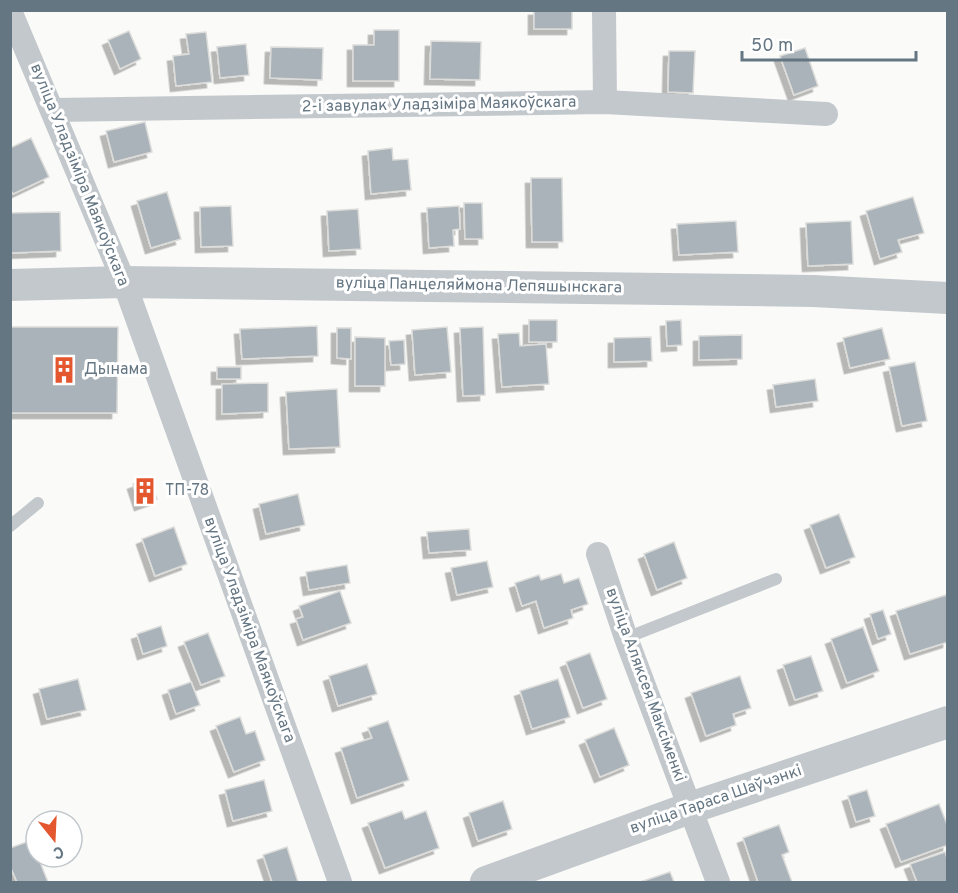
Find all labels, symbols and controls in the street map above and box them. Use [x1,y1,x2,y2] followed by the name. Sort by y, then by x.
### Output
[742,24,916,62] scale bar
[751,35,793,58] text: 50 m
[25,61,133,289] street label: вуліца Уладзіміра Маякоўскага
[301,93,577,117] street label: 2-і завулак Уладзіміра Маякоўскага
[336,274,622,298] street label: вуліца Панцеляймона Лепяшынскага
[49,355,79,385] building icon: Дынама
[84,360,148,380] place label: Дынама
[130,476,160,506] building icon: ТП-78
[165,481,209,501] place label: ТП-78
[199,515,299,745] street label: вуліца Уладзіміра Маякоўскага
[601,585,689,785] street label: вуліца Аляксея Максіменкі
[627,761,805,839] street label: вуліца Тараса Шаўчэнкі
[24,809,84,869] north arrow
[50,840,66,862] text: С

